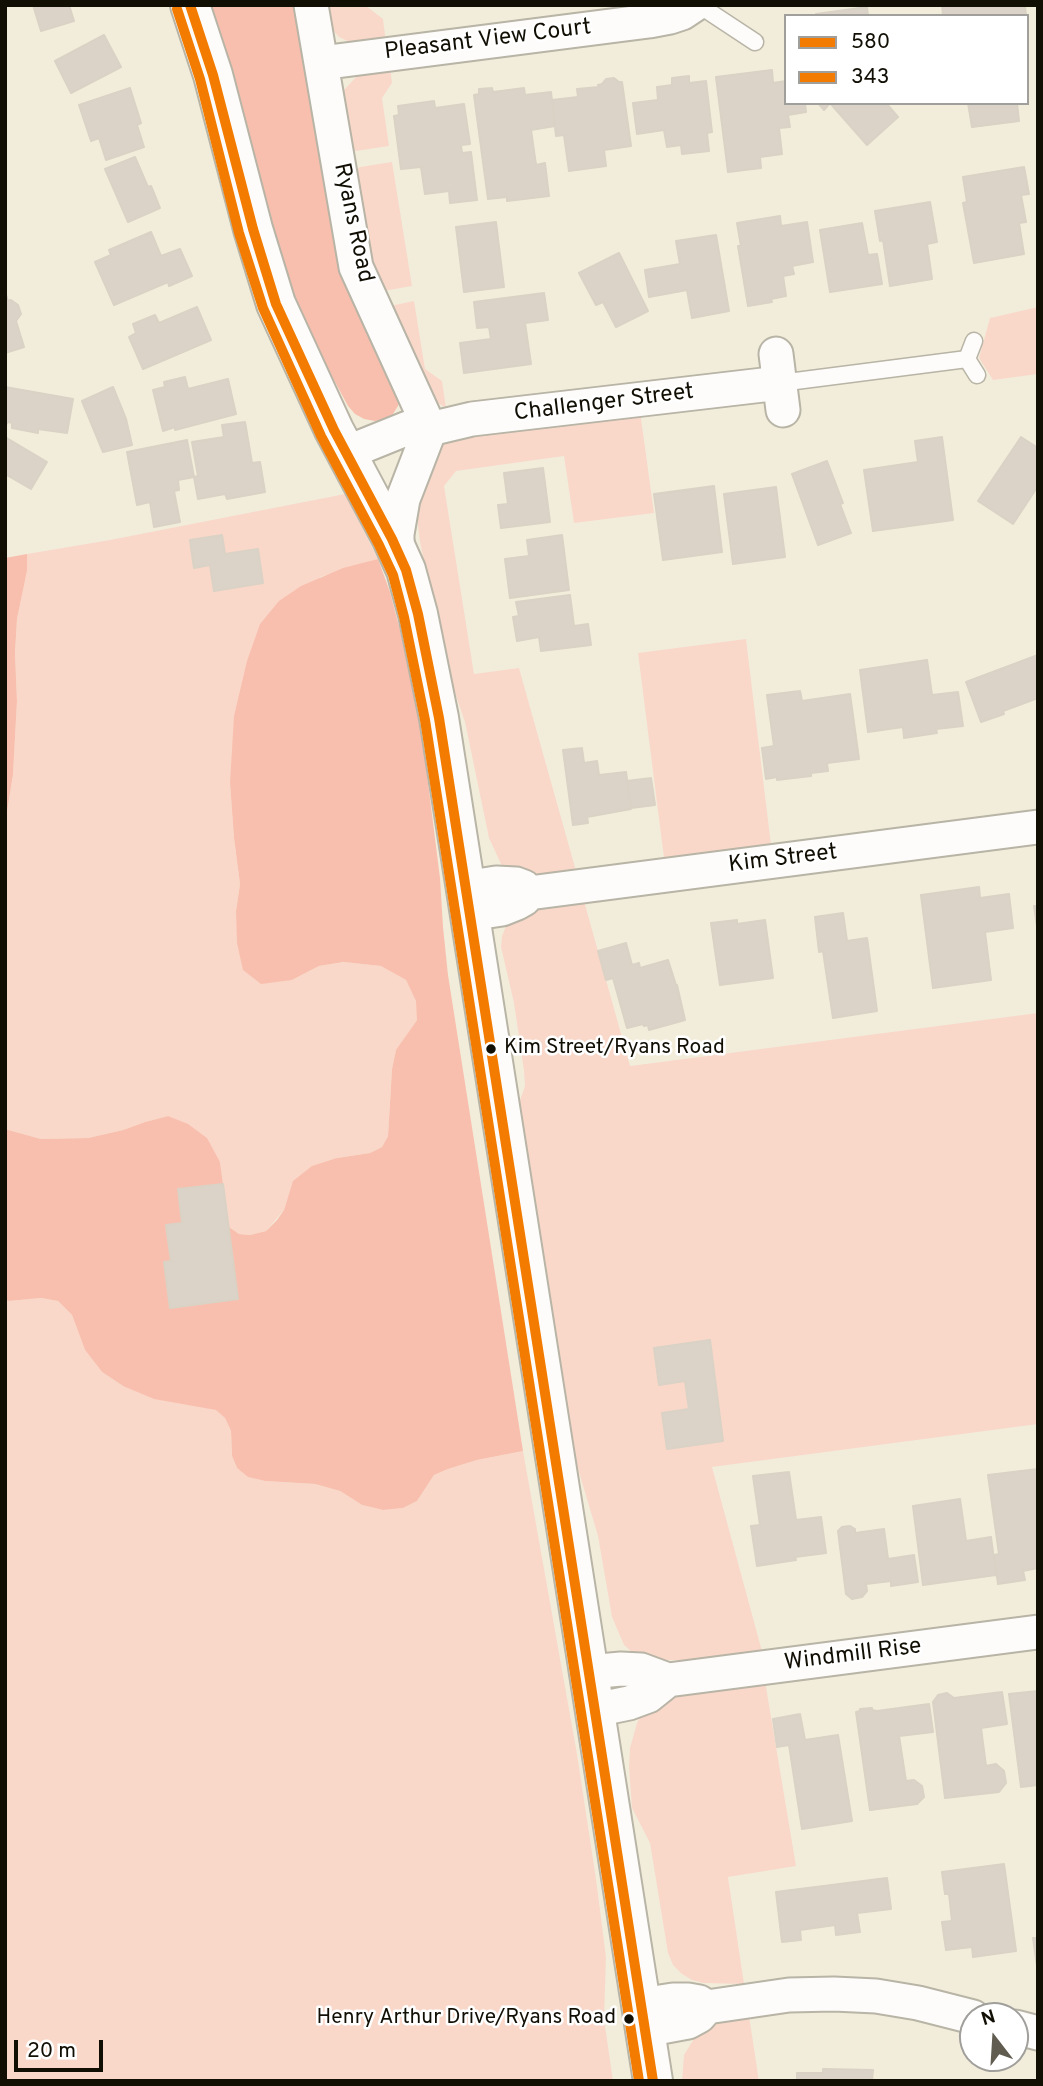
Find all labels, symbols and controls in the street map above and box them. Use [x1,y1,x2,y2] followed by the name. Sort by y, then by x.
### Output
[784,14,1029,105] legend
[383,15,593,67] street label: Pleasant View Court
[851,29,890,56] text: 580
[851,64,889,91] text: 343
[326,161,378,285] street label: Ryans Road
[512,379,696,429] street label: Challenger Street
[727,840,839,880] street label: Kim Street
[504,1036,725,1062] place label: Kim Street/Ryans Road
[484,1042,498,1056] marker: Kim Street/Ryans Road
[783,1634,923,1678] street label: Windmill Rise
[959,2002,1029,2072] north arrow
[978,2005,998,2032] text: N
[316,2006,616,2032] place label: Henry Arthur Drive/Ryans Road
[622,2012,636,2026] marker: Henry Arthur Drive/Ryans Road
[18,2026,107,2070] scale bar
[27,2038,76,2065] text: 20 m

